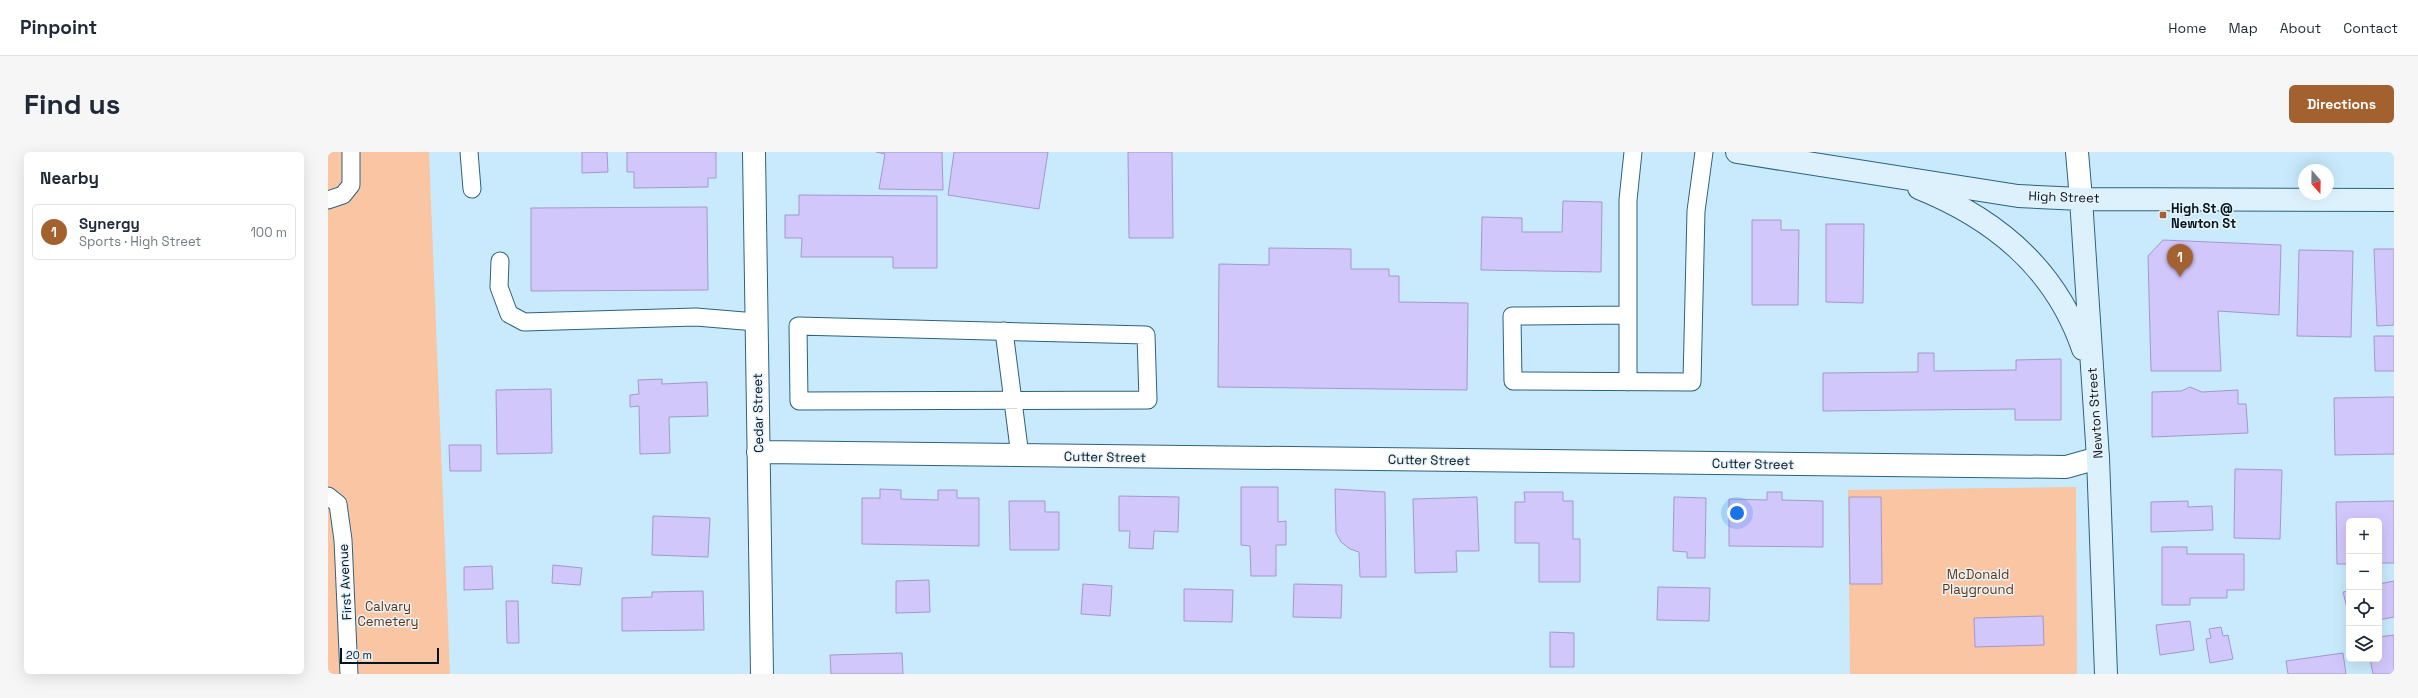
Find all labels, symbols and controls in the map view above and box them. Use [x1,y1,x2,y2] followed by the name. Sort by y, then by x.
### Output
[20,15,97,40] text: Pinpoint
[2168,19,2206,37] text: Home
[2228,19,2258,37] text: Map
[2280,19,2321,37] text: About
[2343,19,2398,37] text: Contact
[2289,85,2394,123] button: Directions
[24,86,121,122] text: Find us
[2298,164,2334,200] north arrow
[40,167,99,189] text: Nearby
[2028,187,2100,207] street label: High Street
[2171,200,2236,232] place label: High St @ Newton St
[2158,210,2168,220] marker: High St @ Newton St
[79,214,140,233] text: Synergy
[51,224,57,241] text: 1
[250,224,287,241] text: 100 m
[79,233,201,250] text: Sports · High Street
[2167,244,2193,277] pin: 1
[2083,367,2107,459] street label: Newton Street
[749,373,767,453] street label: Cedar Street
[1064,448,1146,466] street label: Cutter Street
[1388,451,1470,469] street label: Cutter Street
[1712,455,1794,473] street label: Cutter Street
[1727,503,1747,523] your location
[2346,518,2382,662] map controls
[2346,518,2382,554] button: +
[335,543,355,621] street label: First Avenue
[2346,554,2382,590] button: −
[1942,566,2014,598] park label: McDonald Playground
[2346,590,2382,626] button: locate
[358,598,418,630] park label: Calvary Cemetery
[2346,626,2382,662] button: layers
[340,646,439,665] scale bar
[346,648,372,662] text: 20 m

